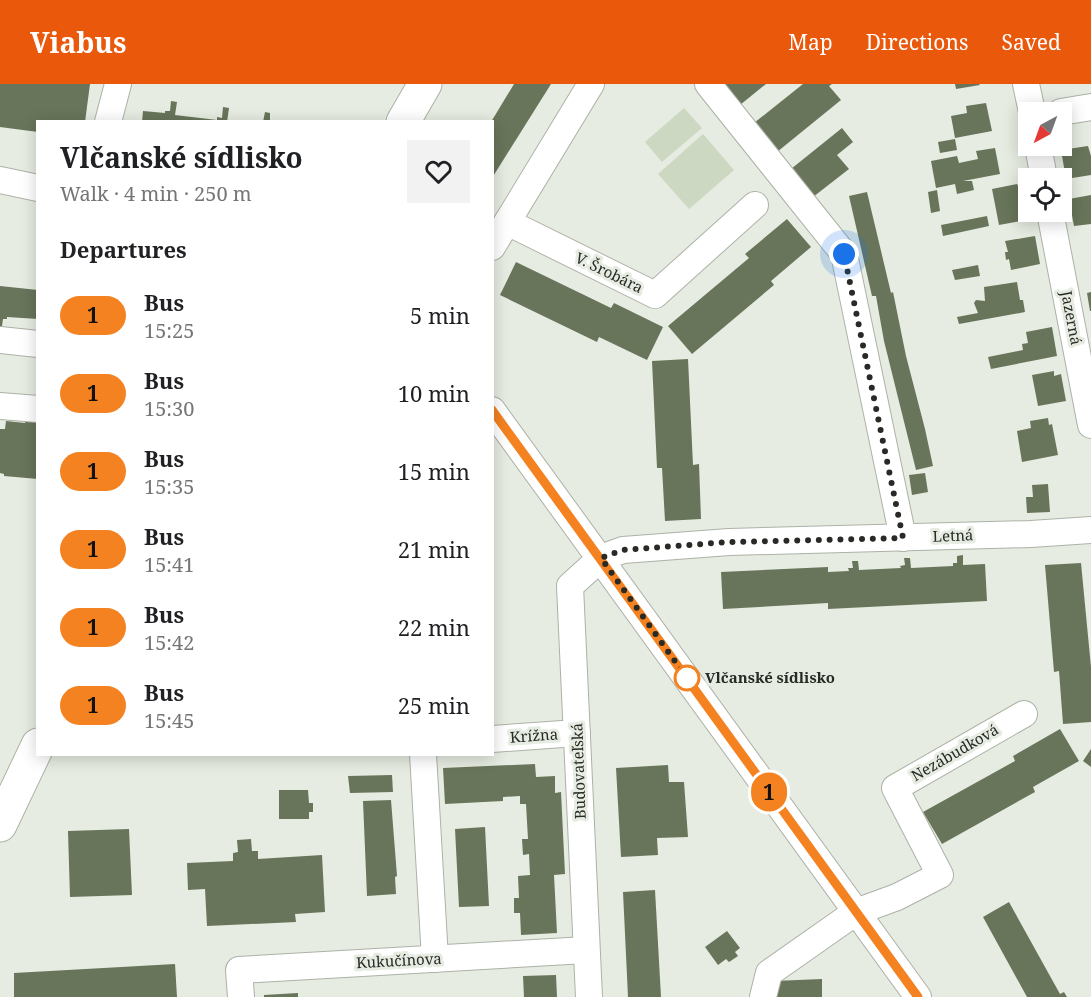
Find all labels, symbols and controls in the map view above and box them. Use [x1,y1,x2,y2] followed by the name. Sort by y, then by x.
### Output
[30,23,127,61] text: Viabus
[788,28,833,56] text: Map
[866,28,968,56] text: Directions
[1001,28,1061,56] text: Saved
[1018,102,1072,156] north arrow
[1018,102,1072,222] map controls
[60,138,303,176] text: Vlčanské sídlisko
[407,140,470,203] button: heart
[1018,168,1072,222] button: locate
[60,180,252,207] text: Walk · 4 min · 250 m
[60,234,187,264] text: Departures
[829,239,859,269] your location
[572,247,647,297] street label: V. Šrobára
[144,287,184,317] text: Bus
[1057,288,1087,347] street label: Jazerná
[410,300,470,330] text: 5 min
[87,301,99,329] text: 1
[144,317,194,344] text: 15:25
[144,365,184,395] text: Bus
[398,378,470,408] text: 10 min
[87,379,99,407] text: 1
[144,395,194,422] text: 15:30
[144,443,184,473] text: Bus
[398,456,470,486] text: 15 min
[87,457,99,485] text: 1
[144,473,194,500] text: 15:35
[144,521,184,551] text: Bus
[932,524,974,546] street label: Letná
[398,534,470,564] text: 21 min
[87,535,99,563] text: 1
[144,551,194,578] text: 15:41
[144,599,184,629] text: Bus
[398,612,470,642] text: 22 min
[87,613,99,641] text: 1
[144,629,194,656] text: 15:42
[674,665,700,691] marker: Vlčanské sídlisko
[705,667,835,687] place label: Vlčanské sídlisko
[144,677,184,707] text: Bus
[398,690,470,720] text: 25 min
[87,691,99,719] text: 1
[144,707,194,734] text: 15:45
[907,719,1002,785] street label: Nezábudková
[509,723,559,747] street label: Krížna
[566,723,590,819] street label: Budovateľská
[750,772,788,812] line badge: 1
[763,778,775,806] text: 1
[356,948,442,972] street label: Kukučínova

